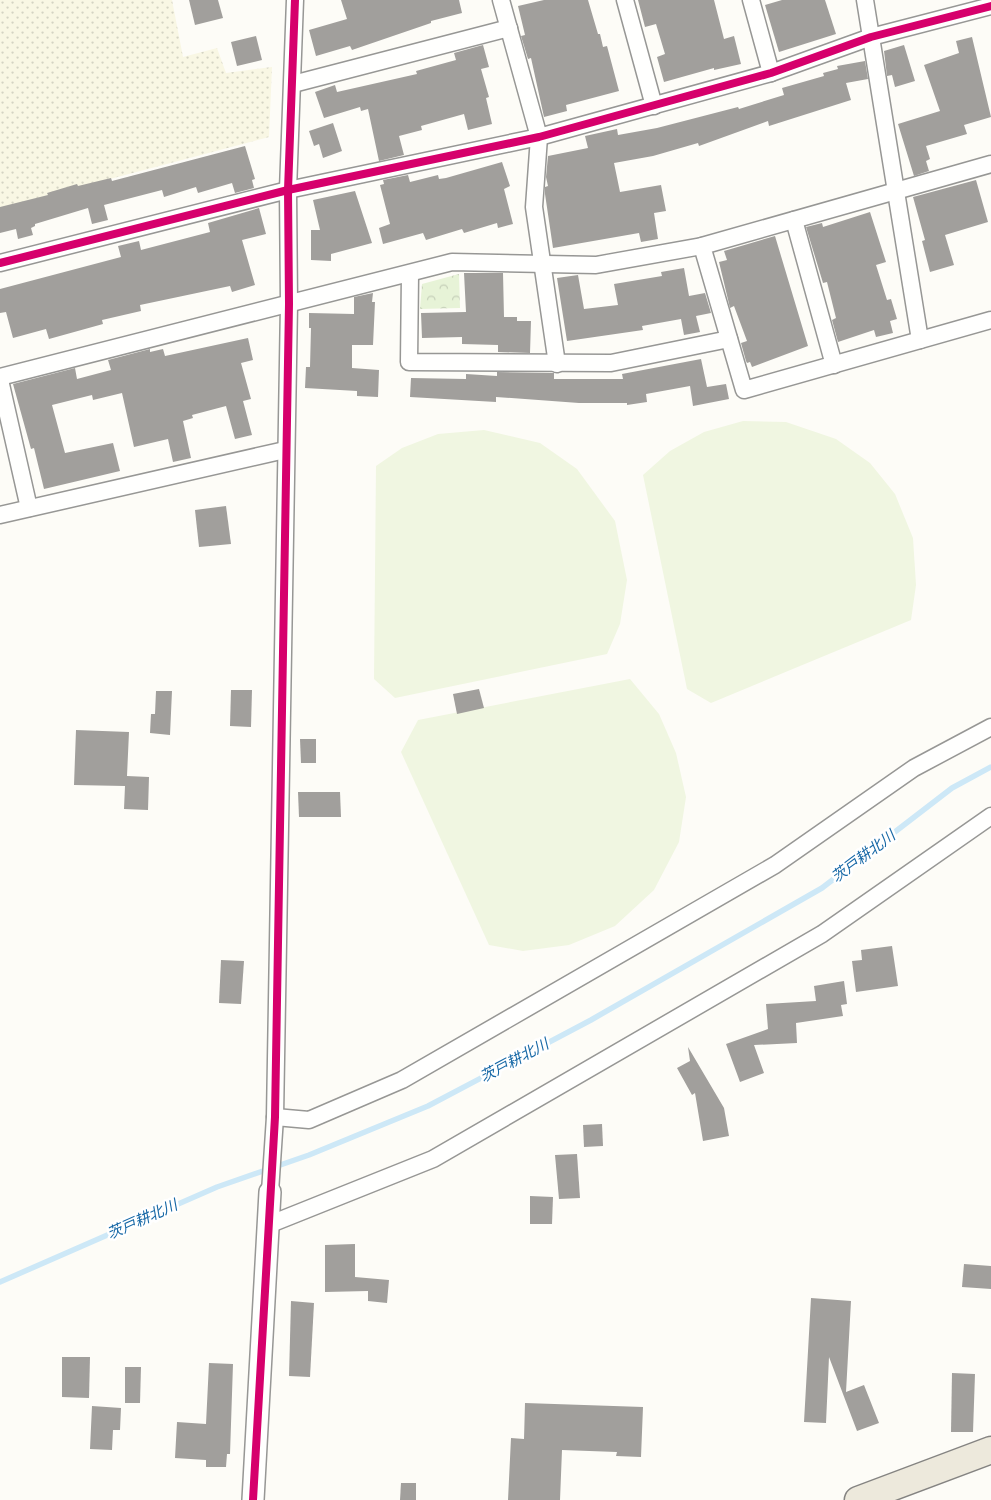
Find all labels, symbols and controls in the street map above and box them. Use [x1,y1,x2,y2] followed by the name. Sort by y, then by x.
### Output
[827,824,901,887] water label: 茨戸耕北川
[476,1032,554,1087] water label: 茨戸耕北川
[103,1193,182,1244] water label: 茨戸耕北川

